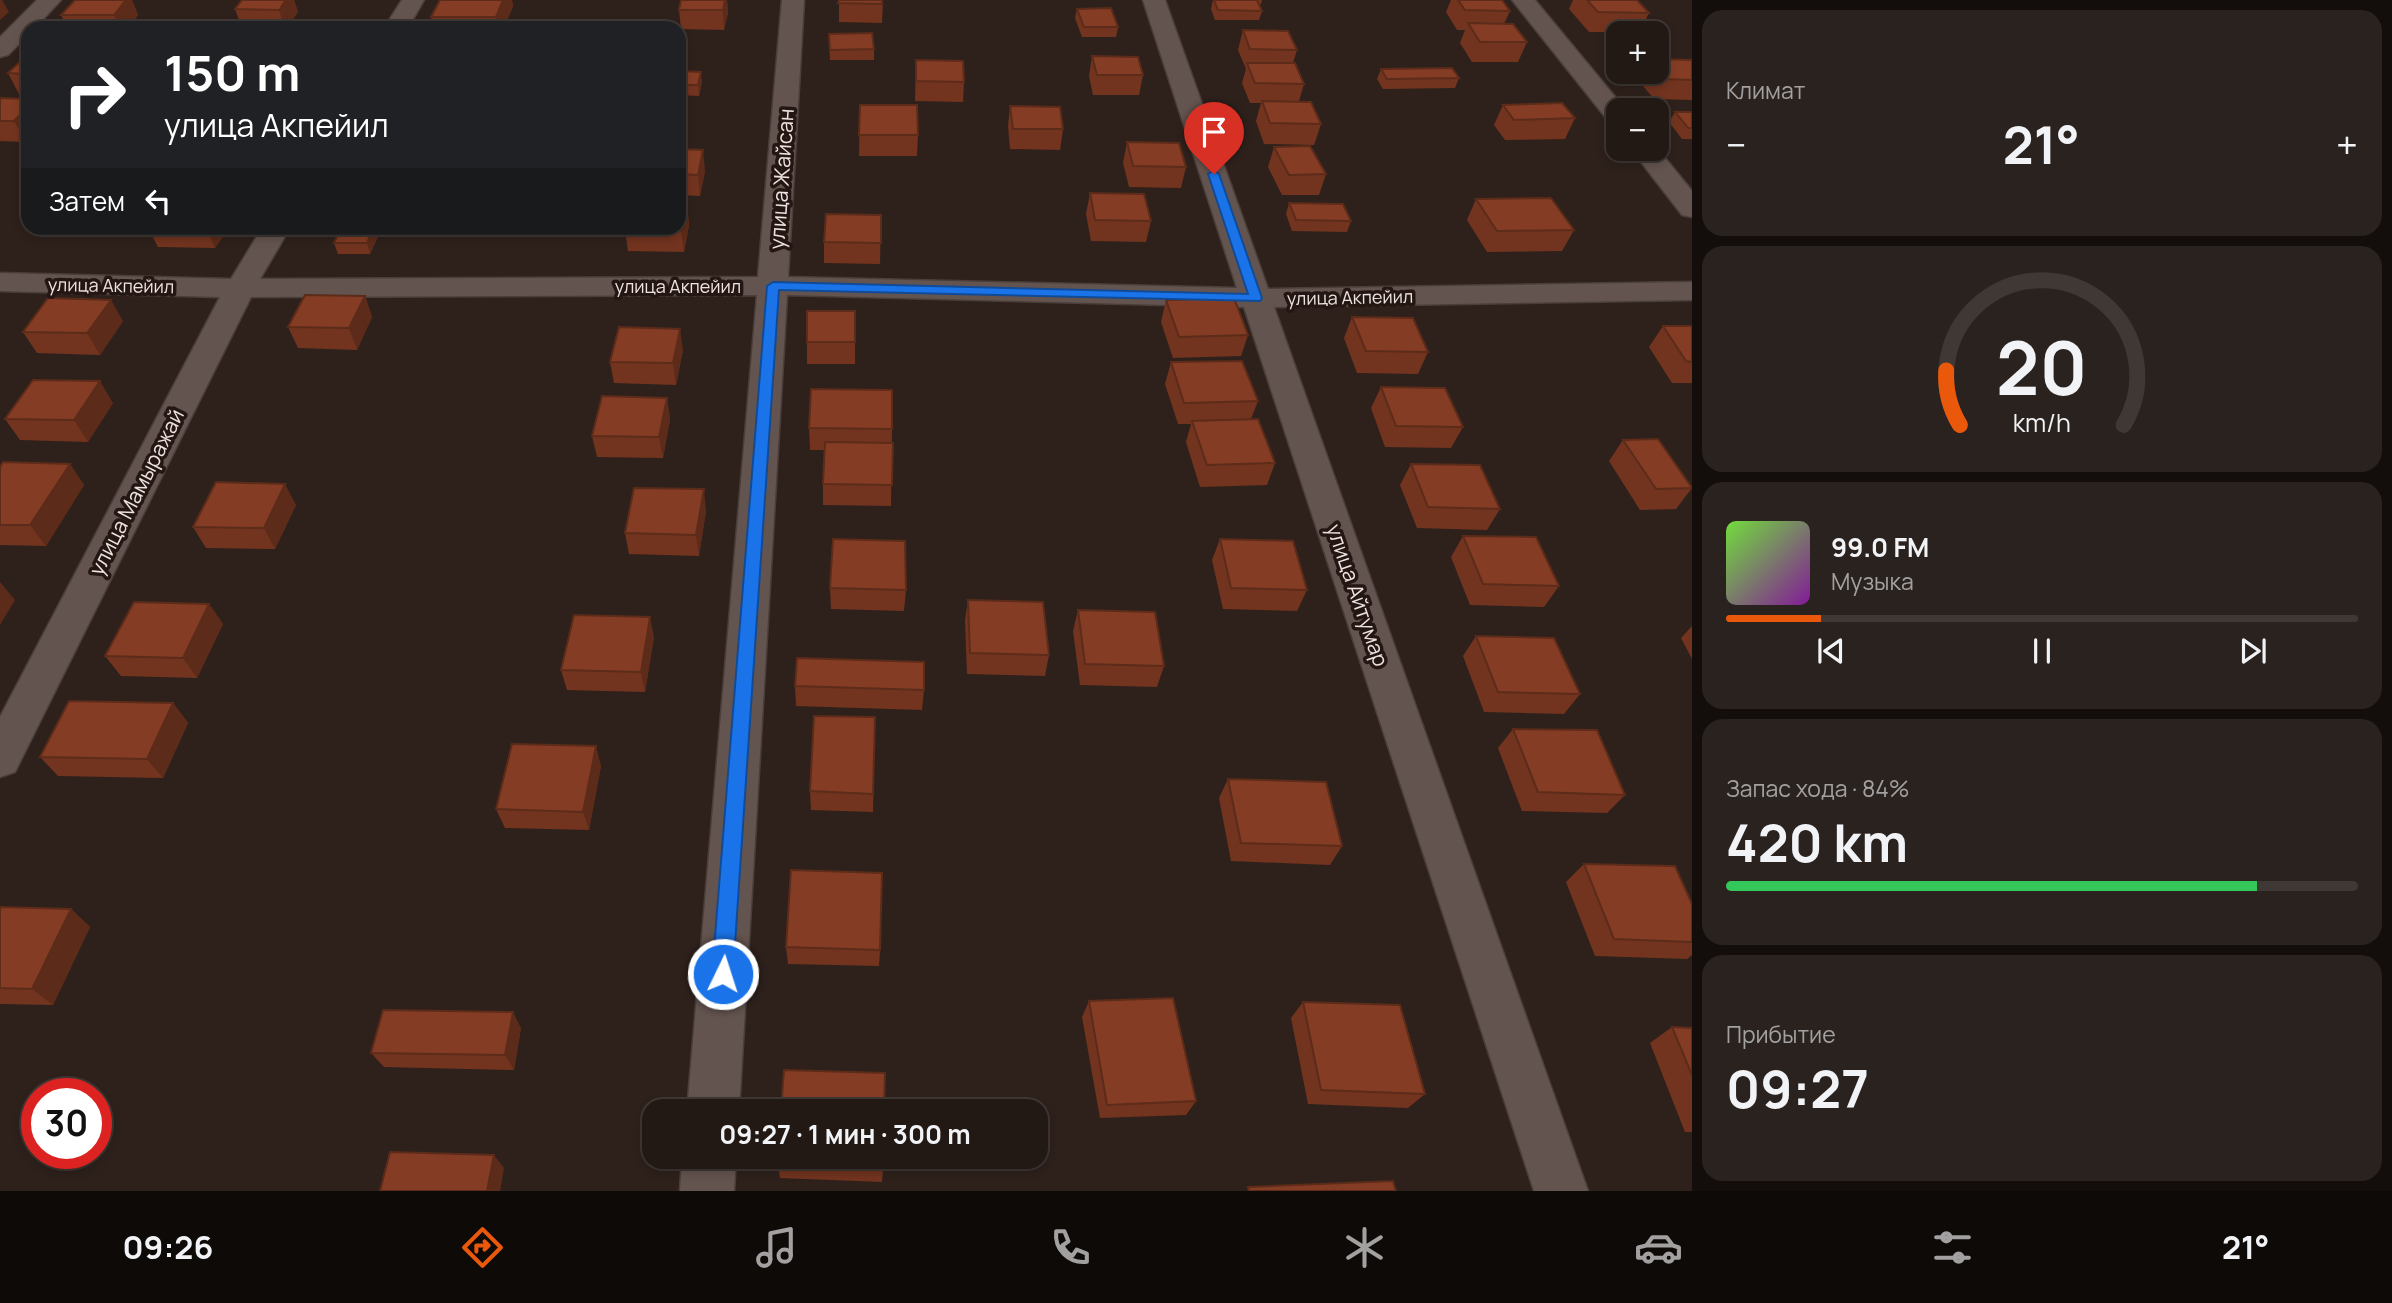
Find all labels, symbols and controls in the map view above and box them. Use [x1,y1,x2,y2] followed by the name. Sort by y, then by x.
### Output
[1606,21,1669,161] map controls
[1606,21,1669,84] button: +
[164,39,300,106] text: 150 m
[49,49,140,140] icon: right
[1726,74,1805,106] text: Климат
[1606,98,1669,161] button: −
[1184,102,1244,174] pin
[164,103,389,147] text: улица Акпейил
[762,107,800,251] street label: улица Жайсан
[2003,109,2080,180] text: 21°
[1195,113,1233,151] icon: arrive
[1726,118,1747,170] text: −
[2336,118,2358,170] text: +
[139,182,177,220] icon: left
[49,183,125,219] text: Затем
[48,272,174,298] street label: улица Акпейил
[615,274,741,298] street label: улица Акпейил
[1287,284,1413,310] street label: улица Акпейил
[1996,318,2088,418] text: 20
[82,404,190,580] street label: улица Мамыражай
[2013,405,2071,440] text: km/h
[1321,520,1395,670] street label: улица Айтумар
[1831,529,1929,565] text: 99.0 FM
[1831,565,1914,597] text: Музыка
[1812,632,1850,670] icon: previous
[2023,632,2061,670] icon: pause
[2234,632,2272,670] icon: next
[1726,772,1910,804] text: Запас хода · 84%
[1726,807,1908,878] text: 420 km
[686,937,760,1011] position arrow
[1726,1018,1836,1050] text: Прибытие
[1726,1053,1869,1124] text: 09:27
[21,1078,112,1169] speed limit sign: 30
[719,1116,971,1152] text: 09:27 · 1 мин · 300 m
[458,1223,507,1272] icon: directions
[752,1223,801,1272] icon: music
[1046,1223,1095,1272] icon: phone
[1340,1223,1389,1272] icon: climate
[1634,1223,1683,1272] icon: car
[1928,1223,1977,1272] icon: filters
[122,1225,213,1269] text: 09:26
[2222,1225,2269,1269] text: 21°

